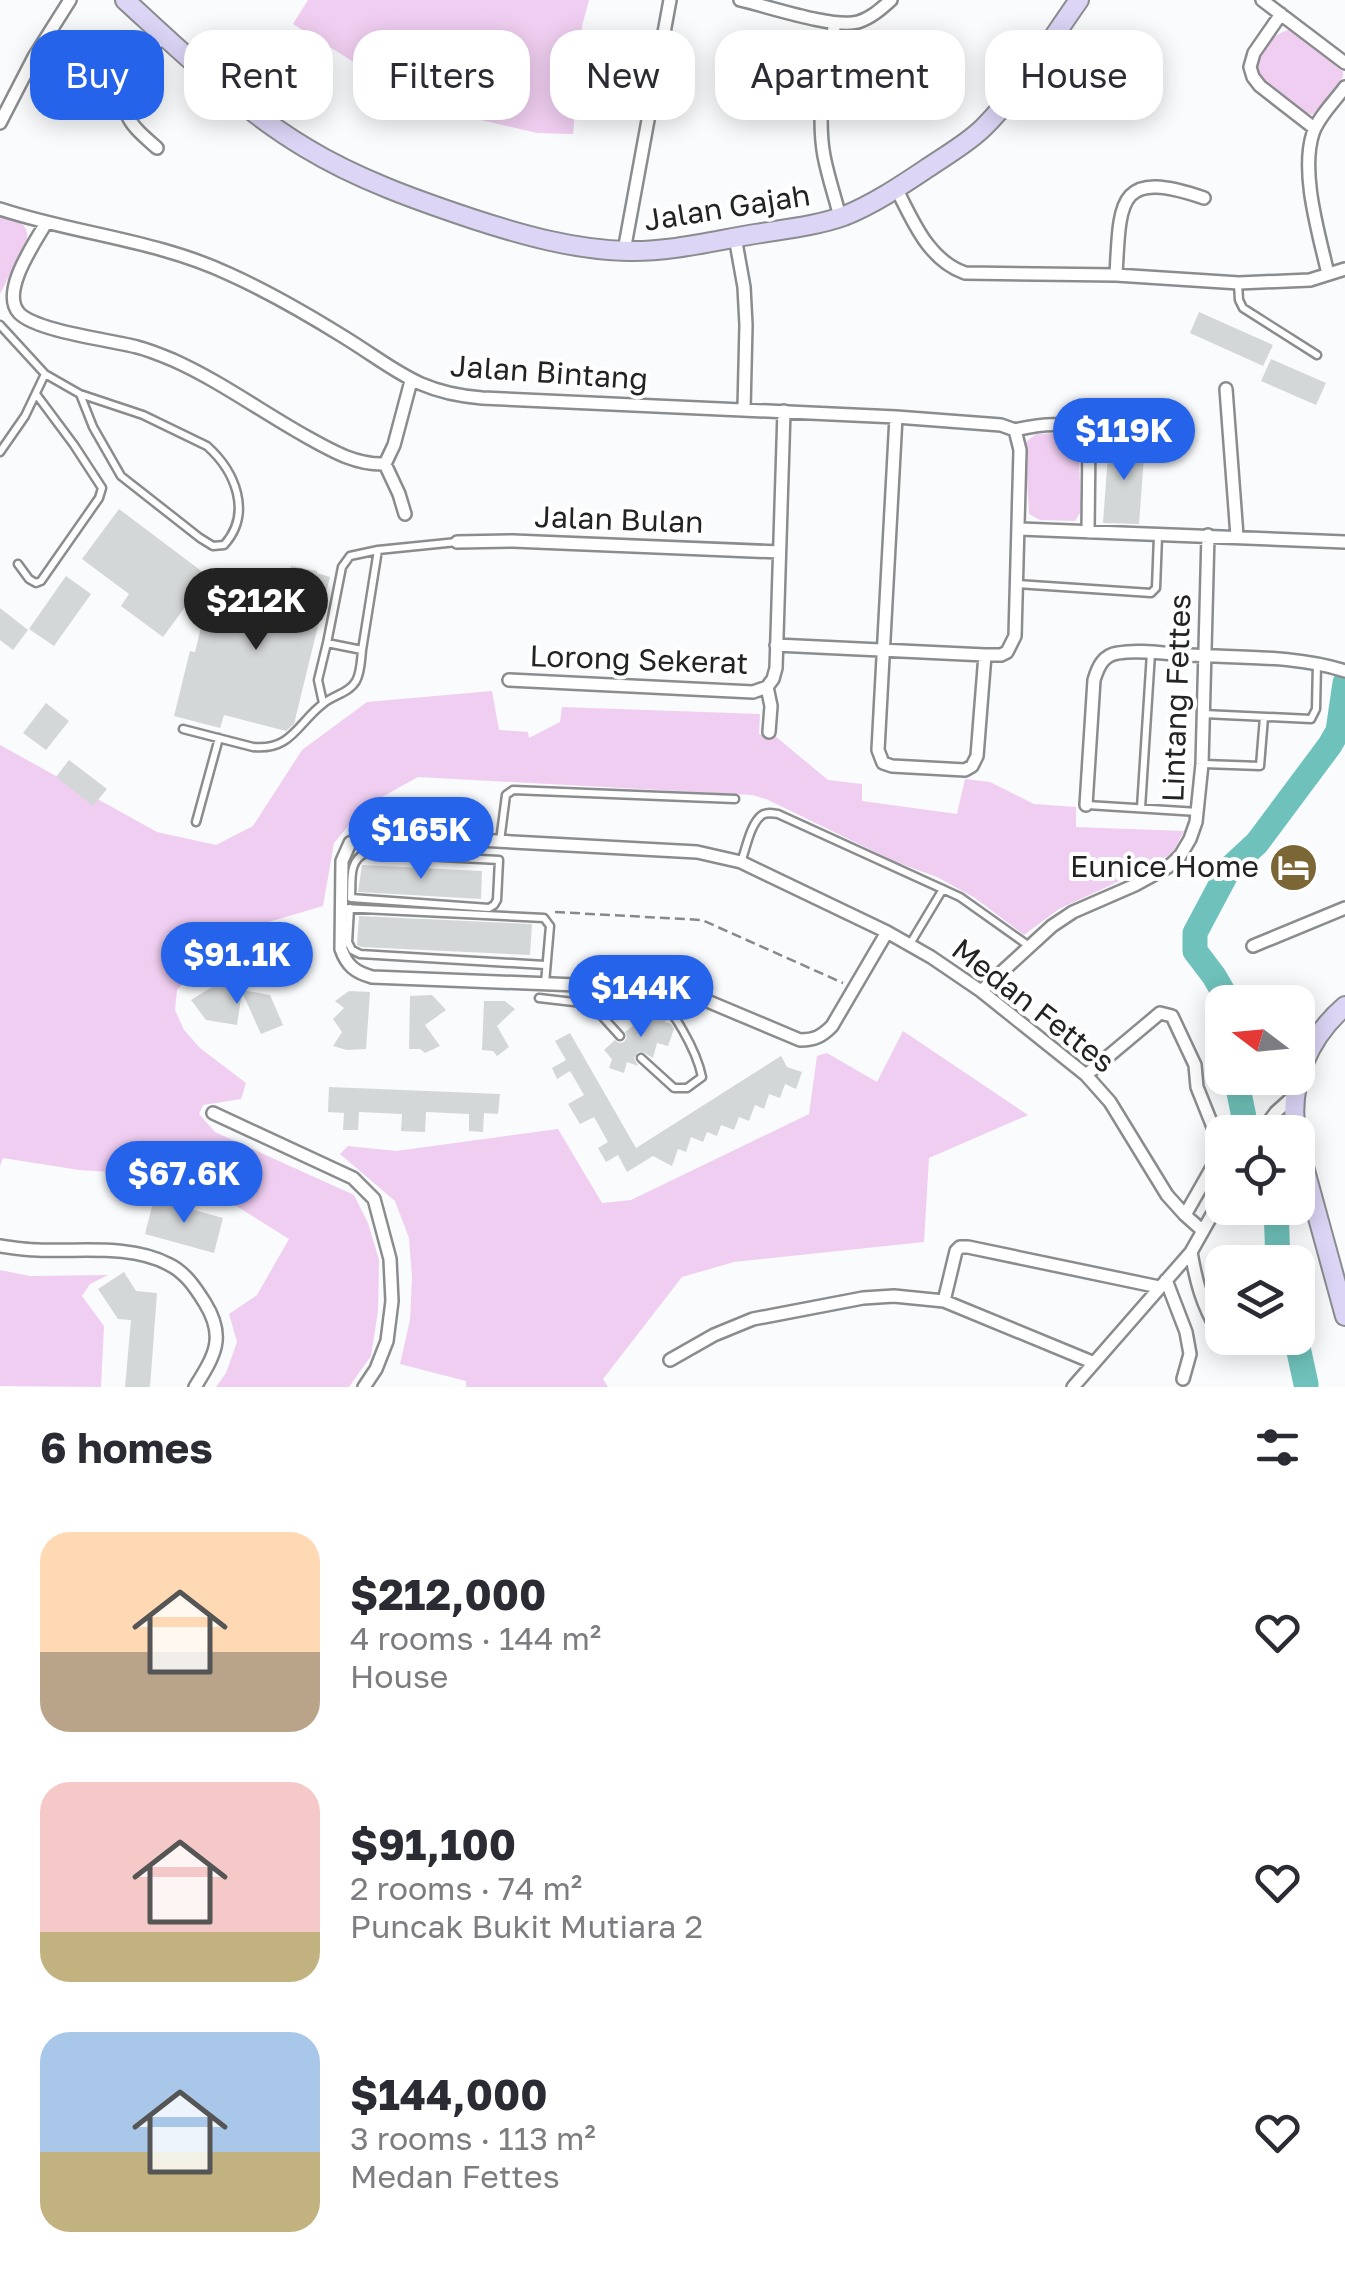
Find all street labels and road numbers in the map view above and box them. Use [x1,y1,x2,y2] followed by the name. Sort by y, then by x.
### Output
[641,176,812,238] street label: Jalan Gajah
[449,347,649,397] street label: Jalan Bintang
[534,498,704,540] street label: Jalan Bulan
[1154,593,1198,803] street label: Lintang Fettes
[529,637,749,681] street label: Lorong Sekerat
[945,931,1122,1080] street label: Medan Fettes

